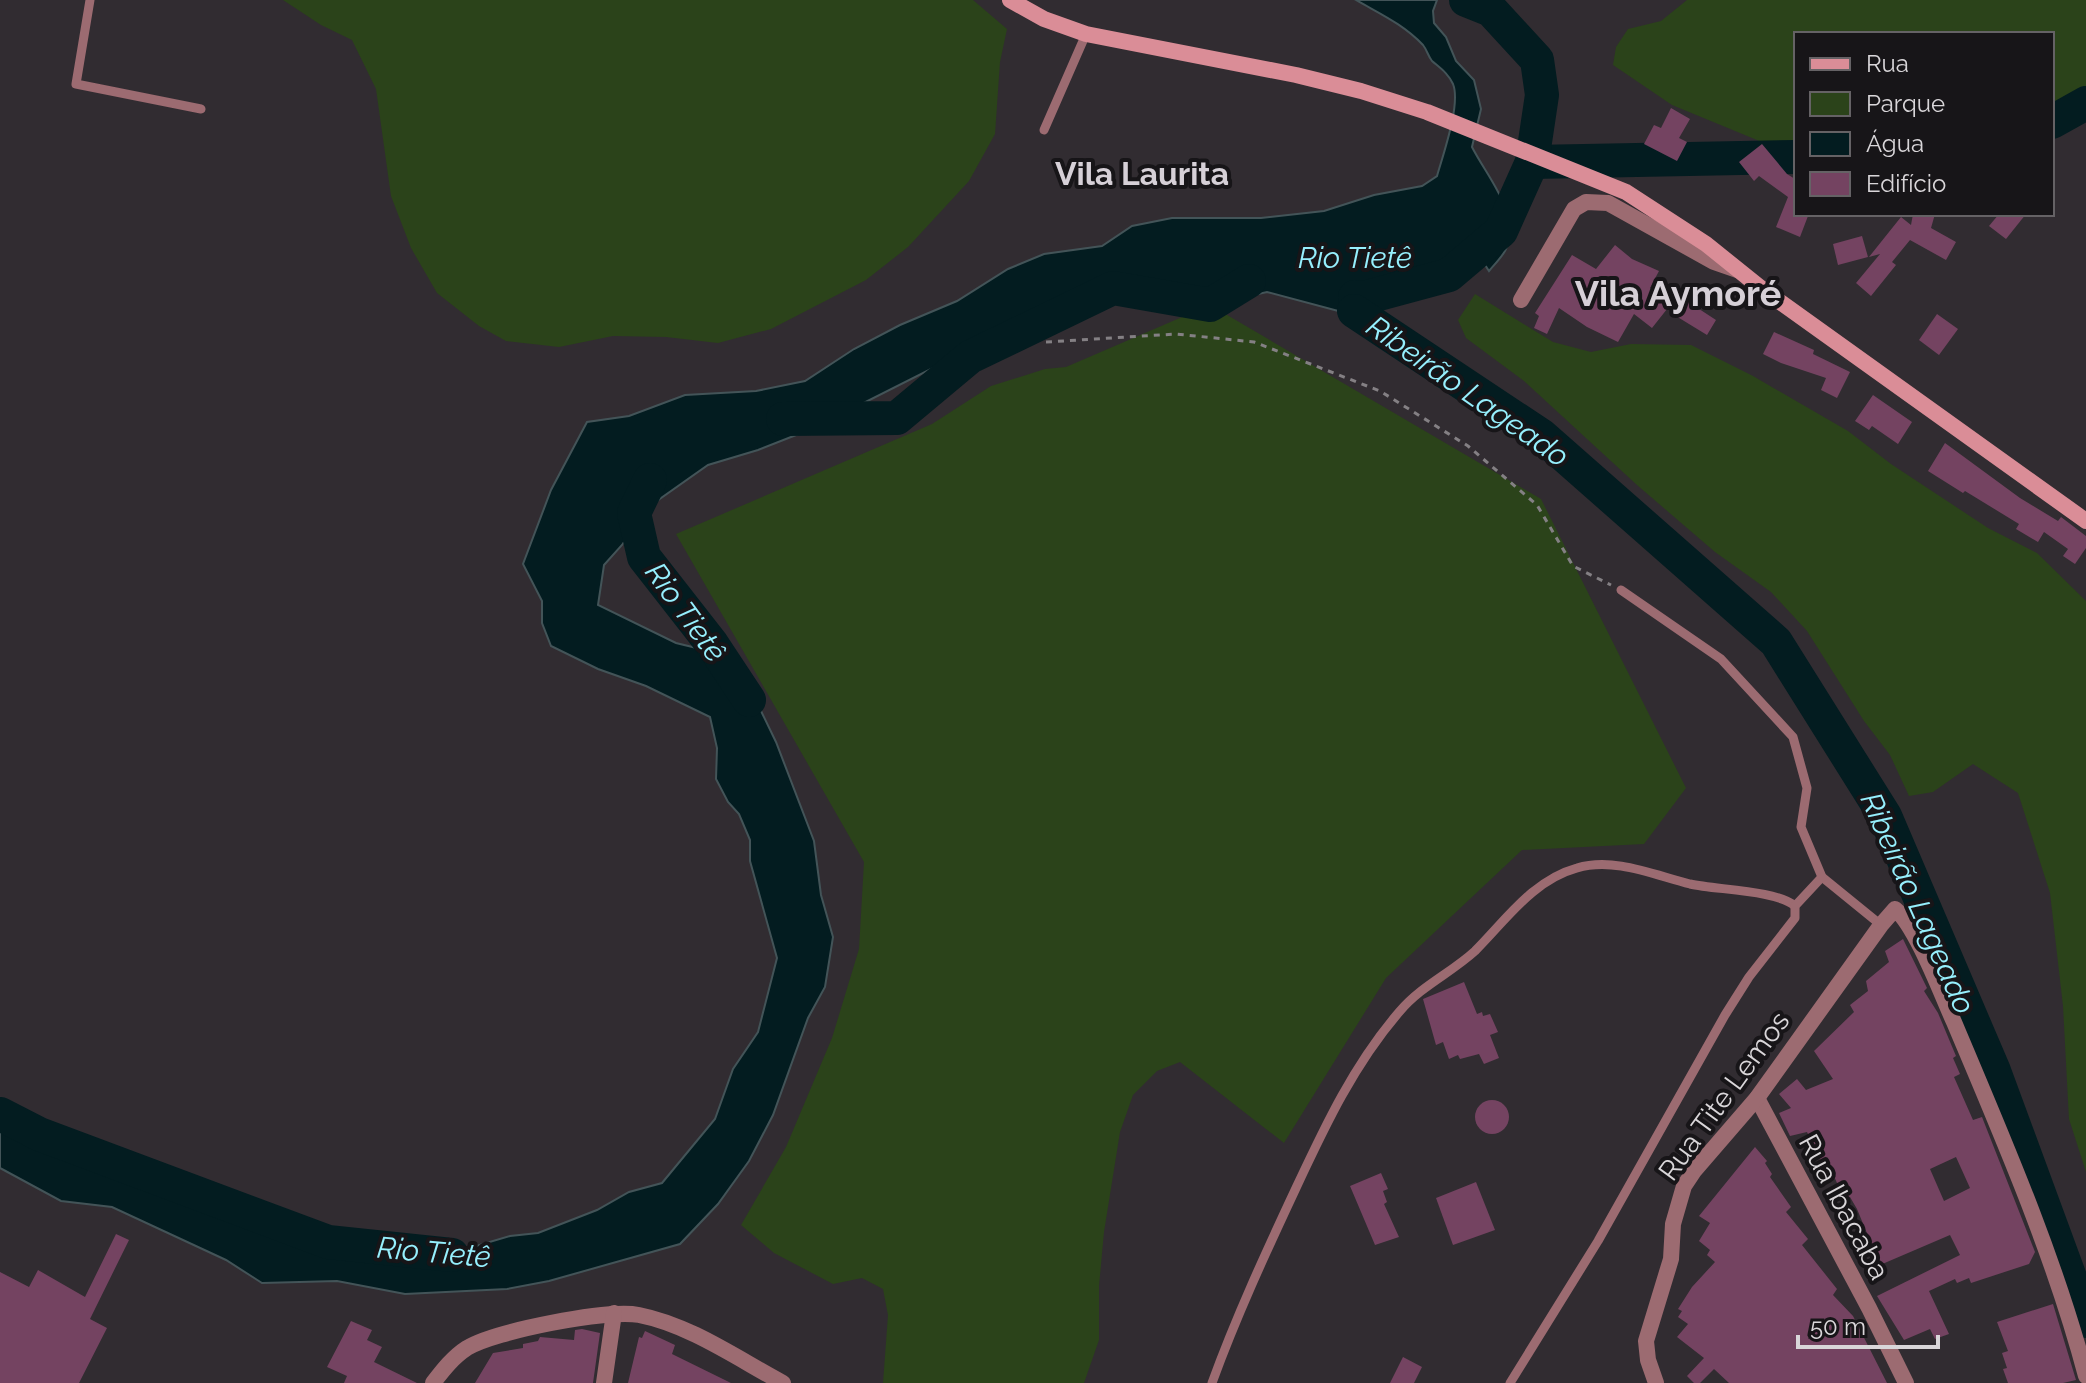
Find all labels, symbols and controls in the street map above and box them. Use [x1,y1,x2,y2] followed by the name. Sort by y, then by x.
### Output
[1794,32,2054,216] legend
[1866,49,1909,78] text: Rua
[1866,89,1945,118] text: Parque
[1866,129,1924,158] text: Água
[1055,155,1229,192] district label: Vila Laurita
[1866,169,1946,198] text: Edifício
[1298,240,1412,275] water label: Rio Tietê
[1575,272,1781,314] district label: Vila Aymoré
[1360,308,1576,474] water label: Ribeirão Lageado
[638,556,734,668] water label: Rio Tietê
[1853,787,1983,1019] water label: Ribeirão Lageado
[1652,1005,1796,1187] street label: Rua Tite Lemos
[1792,1129,1896,1285] street label: Rua Ibacaba
[376,1230,492,1274] water label: Rio Tietê
[1798,1299,1938,1349] scale bar
[1810,1312,1866,1341] text: 50 m

